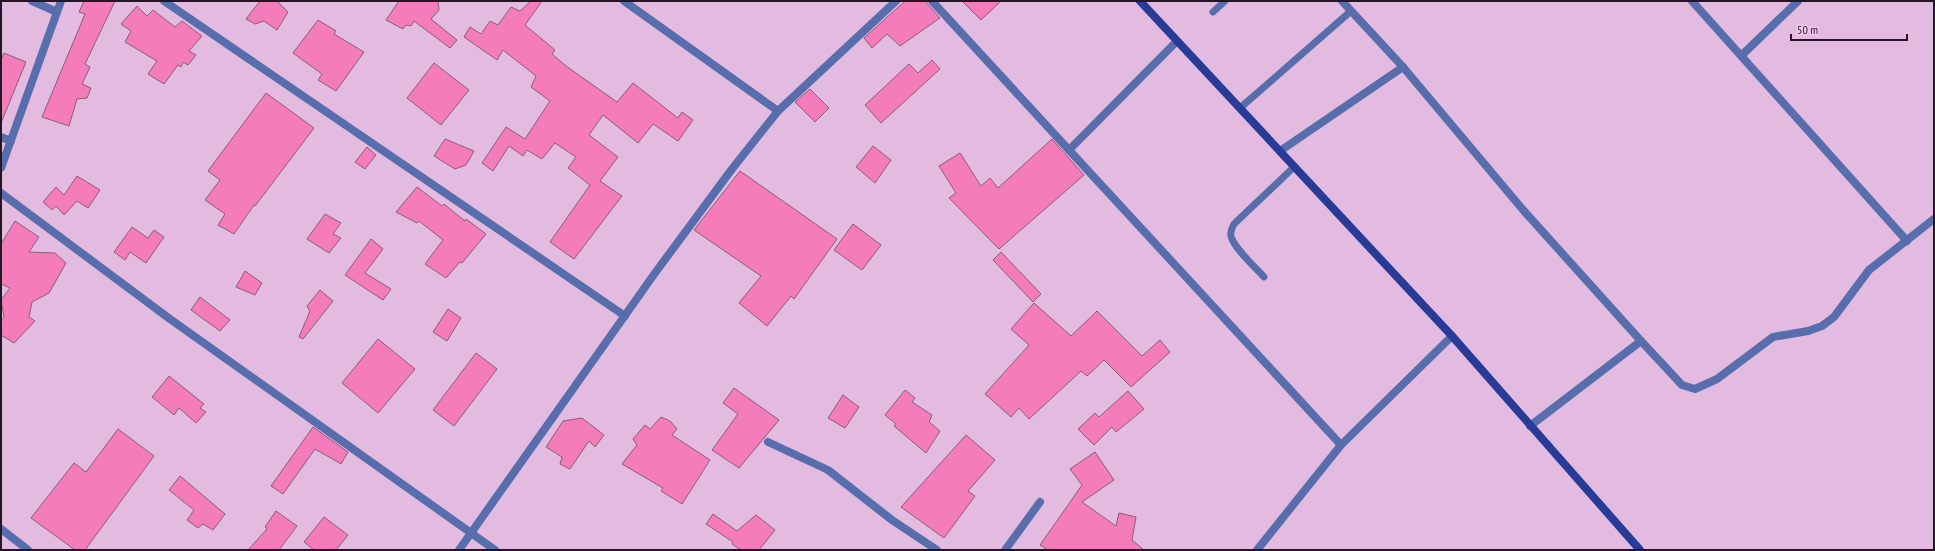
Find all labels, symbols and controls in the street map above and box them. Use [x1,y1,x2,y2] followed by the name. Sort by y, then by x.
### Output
[1791,16,1907,42] scale bar
[1797,22,1818,37] text: 50 m

